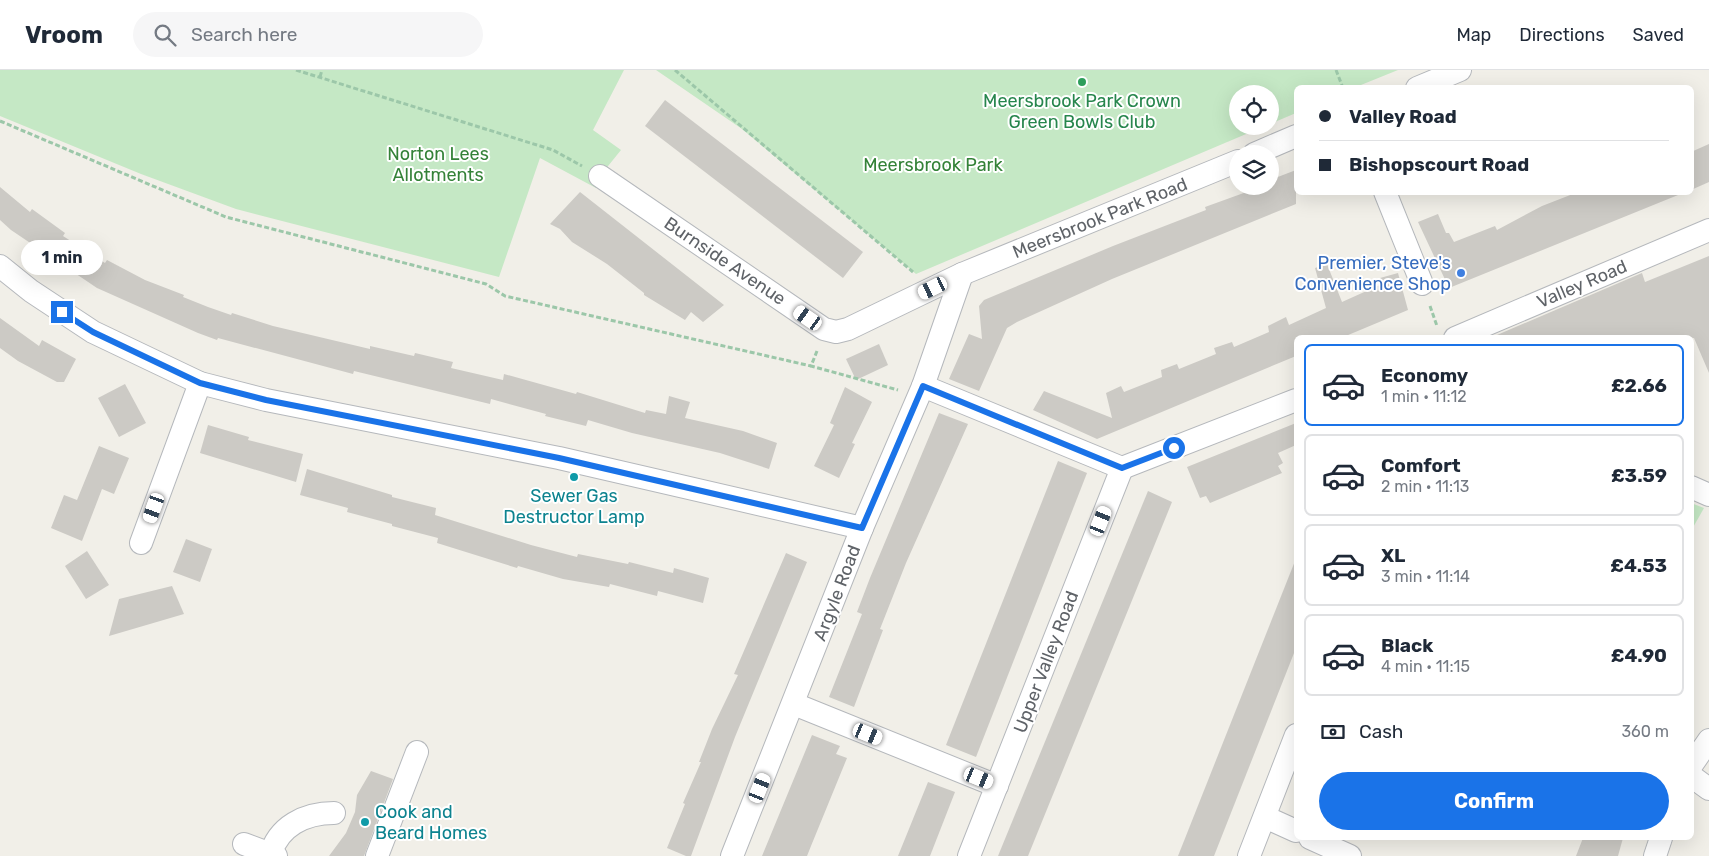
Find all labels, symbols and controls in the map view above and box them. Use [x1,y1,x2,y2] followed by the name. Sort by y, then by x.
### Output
[133,12,483,57] search box
[25,21,103,49] text: Vroom
[151,21,179,49] icon: search
[191,23,297,46] text: Search here
[1456,24,1491,46] text: Map
[1519,24,1605,46] text: Directions
[1633,24,1684,46] text: Saved
[1076,76,1088,88] marker: Meersbrook Park Crown Green Bowls Club
[1229,85,1279,195] map controls
[1229,85,1279,135] button: locate
[983,90,1181,133] place label: Meersbrook Park Crown Green Bowls Club
[1349,105,1457,128] text: Valley Road
[387,143,489,186] park label: Norton Lees Allotments
[1229,145,1279,195] button: layers
[1349,153,1529,176] text: Bishopscourt Road
[863,154,1003,176] park label: Meersbrook Park
[1009,173,1191,263] street label: Meersbrook Park Road
[660,212,790,310] street label: Burnside Avenue
[21,240,103,274] callout: 1 min
[42,248,82,267] text: 1 min
[1294,252,1451,295] place label: Premier, Steve's Convenience Shop
[1534,255,1630,313] street label: Valley Road
[1455,267,1467,279] marker: Premier, Steve's Convenience Shop
[916,275,949,301] car
[51,301,73,323] route end
[791,303,824,333] car
[1321,363,1366,408] icon: car
[1381,364,1468,387] text: Economy
[1611,374,1667,397] text: £2.66
[1381,387,1467,406] text: 1 min · 11:12
[1163,437,1185,459] route start
[1321,453,1366,498] icon: car
[1381,454,1461,477] text: Comfort
[1611,464,1667,487] text: £3.59
[568,471,580,483] marker: Sewer Gas Destructor Lamp
[1381,477,1469,496] text: 2 min · 11:13
[503,485,645,528] place label: Sewer Gas Destructor Lamp
[141,491,166,525] car
[1088,504,1113,538] car
[809,542,865,644] street label: Argyle Road
[1321,543,1366,588] icon: car
[1381,544,1405,567] text: XL
[1610,554,1667,577] text: £4.53
[1381,567,1470,586] text: 3 min · 11:14
[1009,588,1083,736] street label: Upper Valley Road
[1321,633,1366,678] icon: car
[1381,634,1433,657] text: Black
[1611,644,1667,667] text: £4.90
[1381,657,1470,676] text: 4 min · 11:15
[1319,718,1347,746] icon: cash
[1359,720,1403,743] text: Cash
[851,721,884,747] car
[1621,722,1669,741] text: 360 m
[962,765,995,791] car
[747,771,772,805] car
[1319,772,1669,830] button: Confirm
[375,801,487,844] place label: Cook and Beard Homes
[359,816,371,828] marker: Cook and Beard Homes

